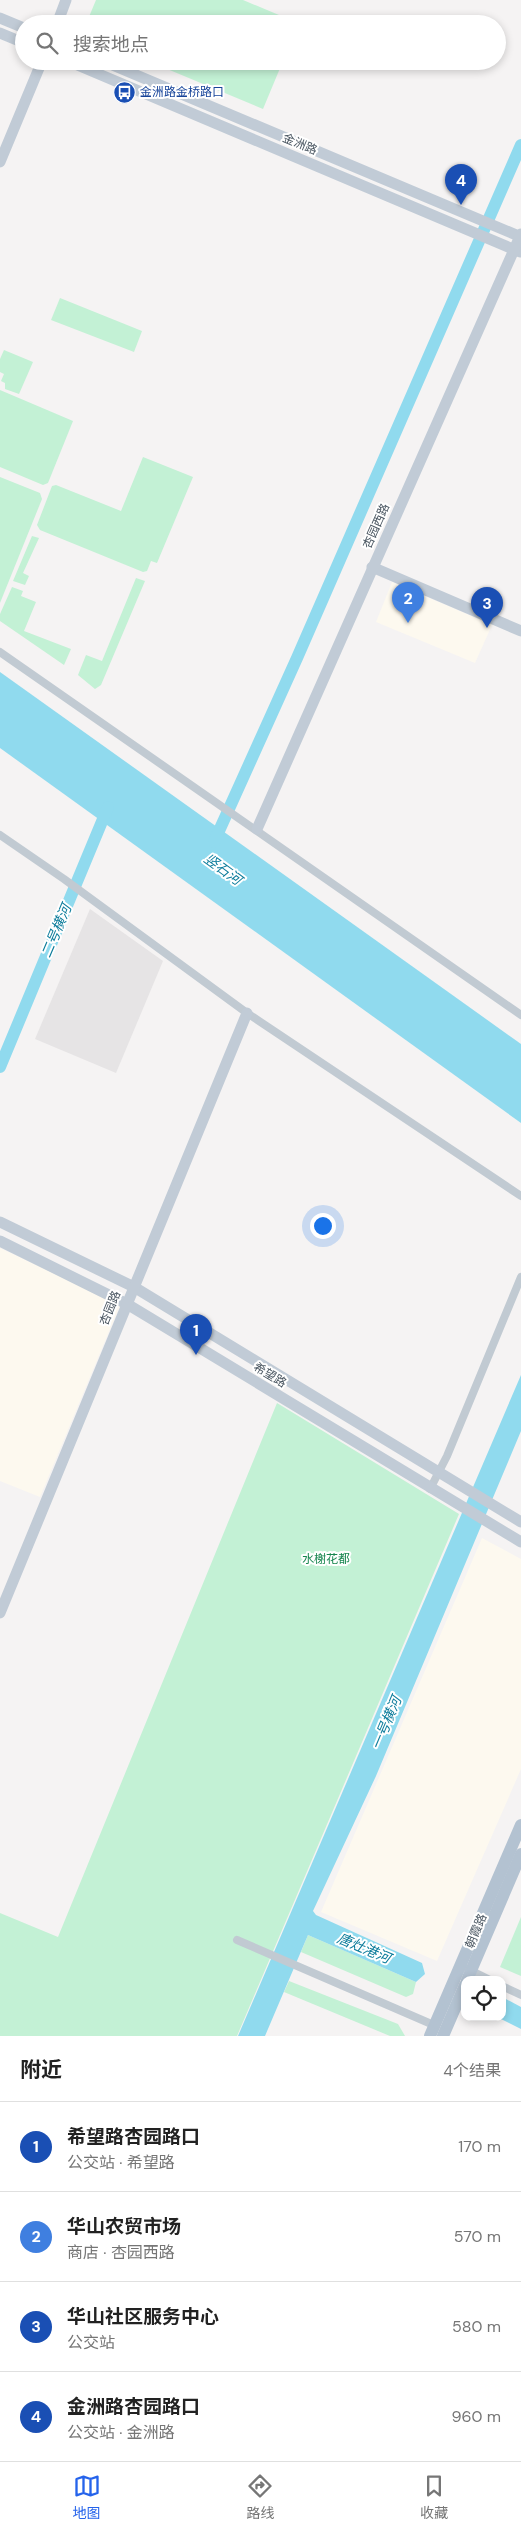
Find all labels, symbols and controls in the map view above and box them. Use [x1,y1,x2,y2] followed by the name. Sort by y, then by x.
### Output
[15,15,506,70] search box
[33,29,61,57] icon: search
[73,32,149,57] text: 搜索地点
[112,80,136,104] bus stop icon: 金洲路金桥路口
[140,84,224,100] place label: 金洲路金桥路口
[280,130,320,158] street label: 金洲路
[445,164,477,205] pin: 4
[359,501,393,551] street label: 杏园西路
[392,582,424,623] pin: 2
[471,587,503,628] pin: 3
[201,849,248,890] water label: 竖石河
[37,899,76,960] water label: 二号横河
[310,1213,336,1239] your location
[96,1288,124,1328] street label: 杏园路
[180,1314,212,1355] pin: 1
[250,1359,290,1391] street label: 希望路
[302,1551,350,1567] park label: 水榭花都
[367,1691,406,1752] water label: 一号横河
[462,1911,490,1951] street label: 朝霞路
[335,1929,396,1968] water label: 唐灶港河
[461,1976,506,2021] map controls
[461,1976,506,2021] button: locate
[20,2056,62,2084] text: 附近
[443,2060,501,2081] text: 4个结果
[67,2124,200,2149] text: 希望路杏园路口
[33,2136,39,2157] text: 1
[458,2136,501,2157] text: 170 m
[67,2152,175,2173] text: 公交站 · 希望路
[67,2214,181,2239] text: 华山农贸市场
[31,2226,41,2247] text: 2
[454,2226,501,2247] text: 570 m
[67,2242,175,2263] text: 商店 · 杏园西路
[67,2304,219,2329] text: 华山社区服务中心
[31,2316,41,2337] text: 3
[452,2316,501,2337] text: 580 m
[67,2332,115,2353] text: 公交站
[67,2394,200,2419] text: 金洲路杏园路口
[31,2406,41,2427] text: 4
[451,2406,501,2427] text: 960 m
[67,2422,175,2443] text: 公交站 · 金洲路
[73,2472,101,2522] tab: 地图
[246,2472,274,2522] tab: 路线
[420,2472,448,2522] tab: 收藏

